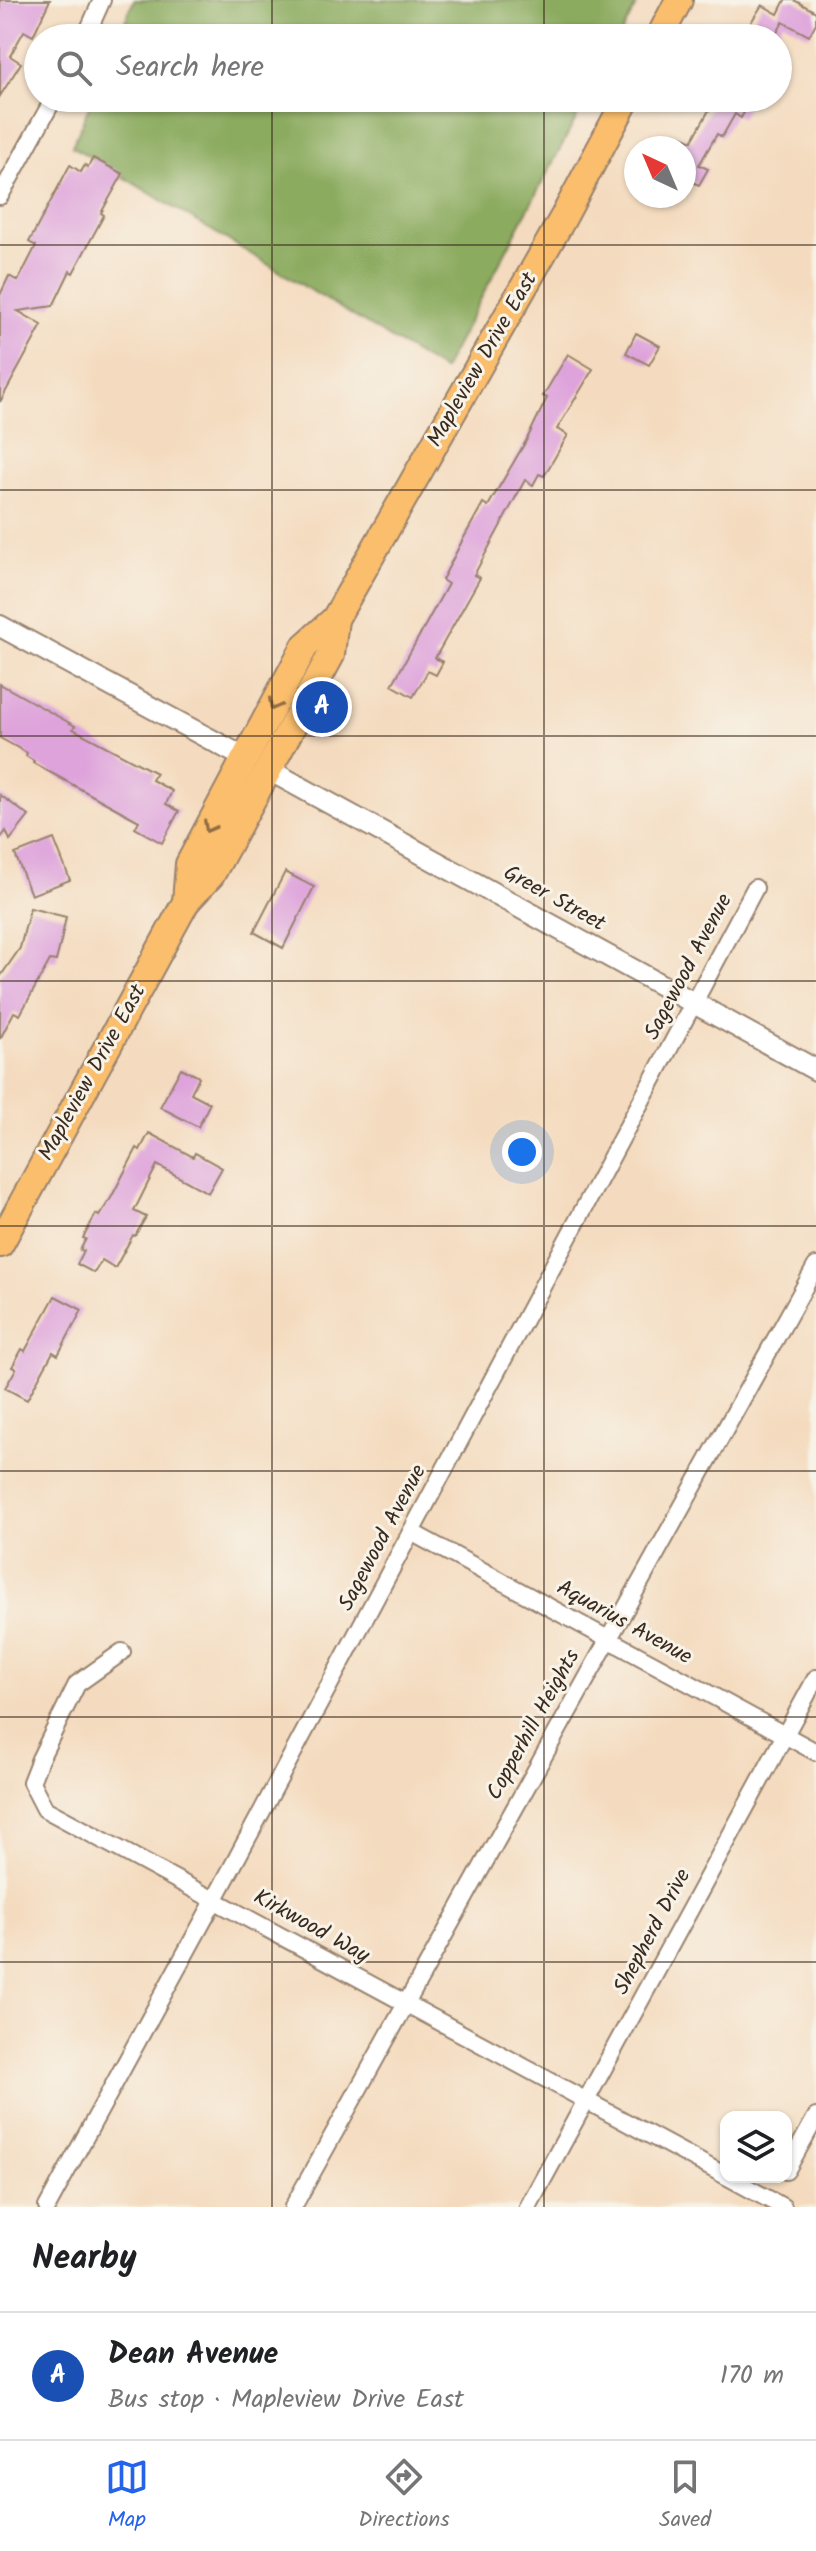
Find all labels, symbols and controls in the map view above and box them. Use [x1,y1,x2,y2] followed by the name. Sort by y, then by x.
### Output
[24,24,792,112] search box
[116,44,264,92] text: Search here
[52,46,96,90] icon: search
[624,136,696,208] north arrow
[419,265,548,454] street label: Mapleview Drive East
[296,677,348,737] pin: A
[268,696,284,710] one-way arrow
[203,818,218,833] one-way arrow
[496,856,612,942] street label: Greer Street
[636,887,742,1047] street label: Sagewood Avenue
[30,978,156,1168] street label: Mapleview Drive East
[502,1132,542,1172] your location
[330,1458,436,1618] street label: Sagewood Avenue
[550,1571,698,1675] street label: Aquarius Avenue
[478,1643,590,1807] street label: Copperhill Heights
[605,1863,701,2001] street label: Shepherd Drive
[246,1881,376,1974] street label: Kirkwood Way
[720,2111,792,2183] map controls
[720,2111,792,2183] button: layers
[32,2232,137,2286] text: Nearby
[108,2331,278,2379] text: Dean Avenue
[50,2355,66,2397] text: A
[720,2355,784,2397] text: 170 m
[108,2379,464,2421] text: Bus stop · Mapleview Drive East
[105,2455,149,2538] tab: Map
[358,2455,450,2538] tab: Directions
[659,2455,711,2538] tab: Saved

